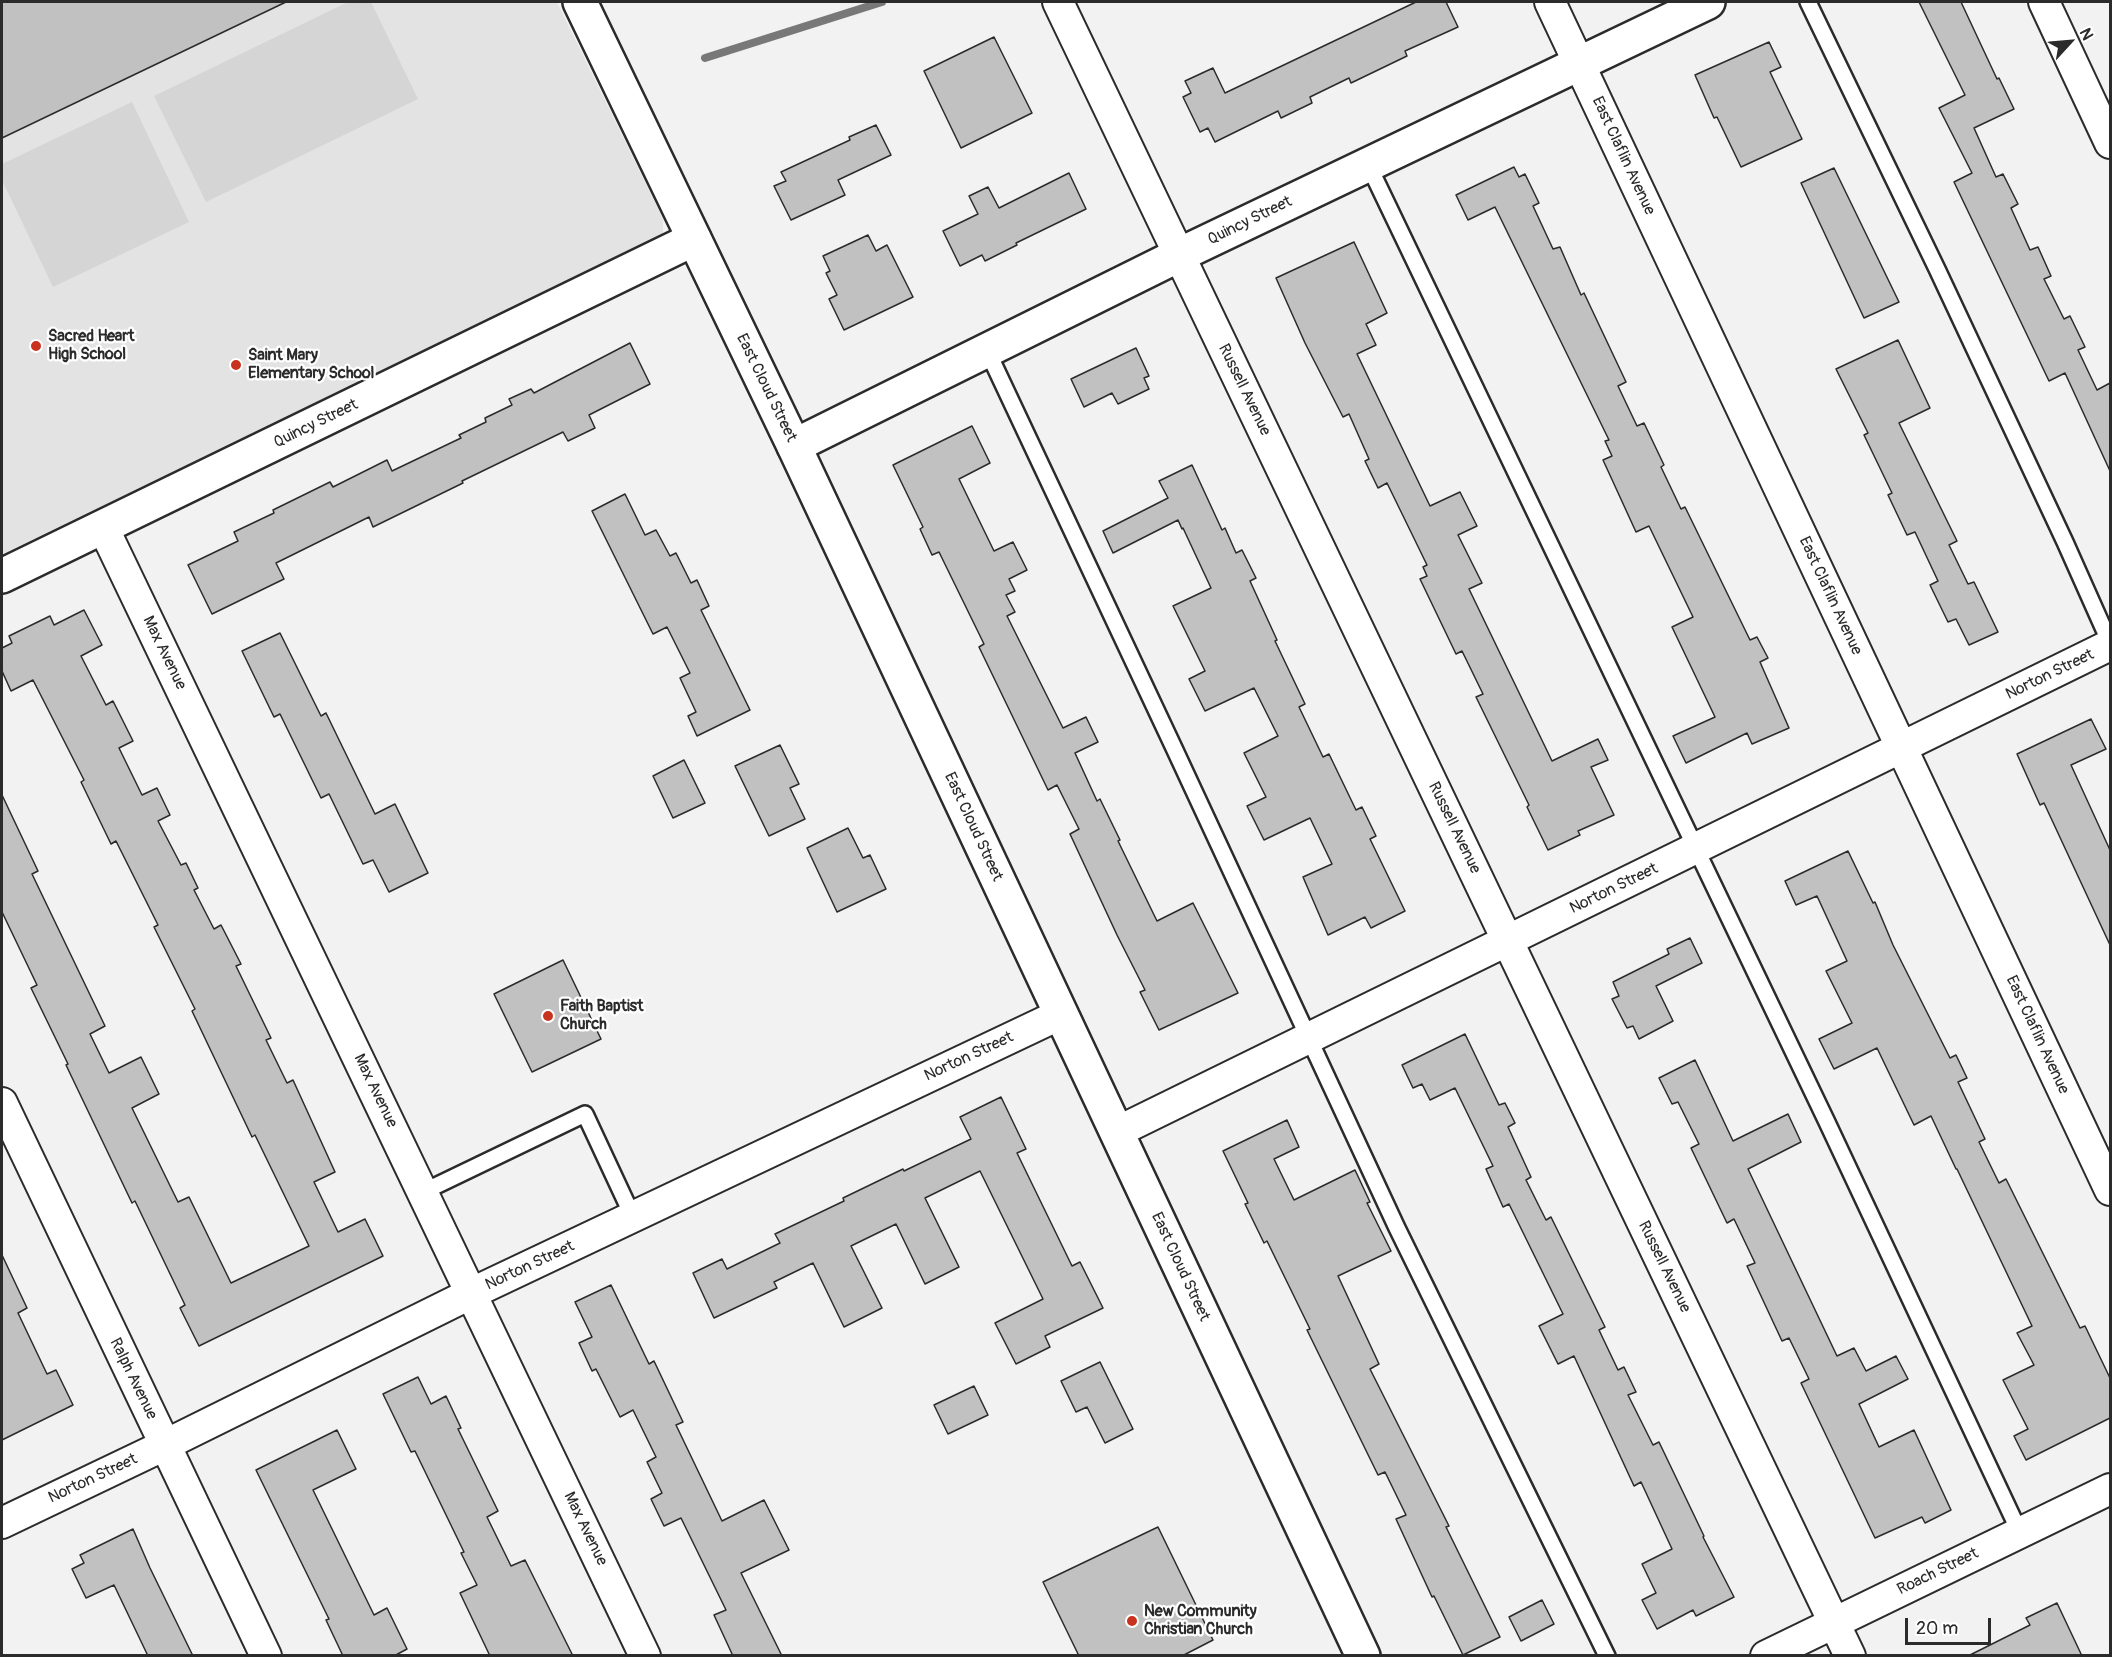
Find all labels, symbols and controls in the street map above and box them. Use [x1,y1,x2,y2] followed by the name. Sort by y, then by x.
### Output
[2040,12,2100,72] north arrow
[2075,25,2098,43] text: N
[1587,94,1659,218] street label: East Claflin Avenue
[1205,192,1295,250] street label: Quincy Street
[48,327,134,365] place label: Sacred Heart High School
[732,331,800,445] street label: East Cloud Street
[29,339,43,353] marker: Sacred Heart High School
[1214,341,1274,439] street label: Russell Avenue
[248,346,374,384] place label: Saint Mary Elementary School
[229,358,243,372] marker: Saint Mary Elementary School
[271,395,361,453] street label: Quincy Street
[1794,534,1866,658] street label: East Claflin Avenue
[138,613,190,693] street label: Max Avenue
[2003,645,2097,705] street label: Norton Street
[939,770,1007,884] street label: East Cloud Street
[1424,779,1484,877] street label: Russell Avenue
[1567,859,1661,919] street label: Norton Street
[2001,973,2073,1097] street label: East Claflin Avenue
[560,997,643,1035] place label: Faith Baptist Church
[541,1009,555,1023] marker: Faith Baptist Church
[921,1028,1017,1086] street label: Norton Street
[349,1051,401,1131] street label: Max Avenue
[1146,1210,1214,1324] street label: East Cloud Street
[1634,1218,1694,1316] street label: Russell Avenue
[482,1237,578,1295] street label: Norton Street
[105,1335,161,1423] street label: Ralph Avenue
[45,1450,141,1508] street label: Norton Street
[559,1489,611,1569] street label: Max Avenue
[1894,1544,1982,1600] street label: Roach Street
[1144,1602,1257,1640] place label: New Community Christian Church
[1908,1606,1994,1644] scale bar
[1125,1614,1139,1628] marker: New Community Christian Church
[1916,1617,1958,1640] text: 20 m

